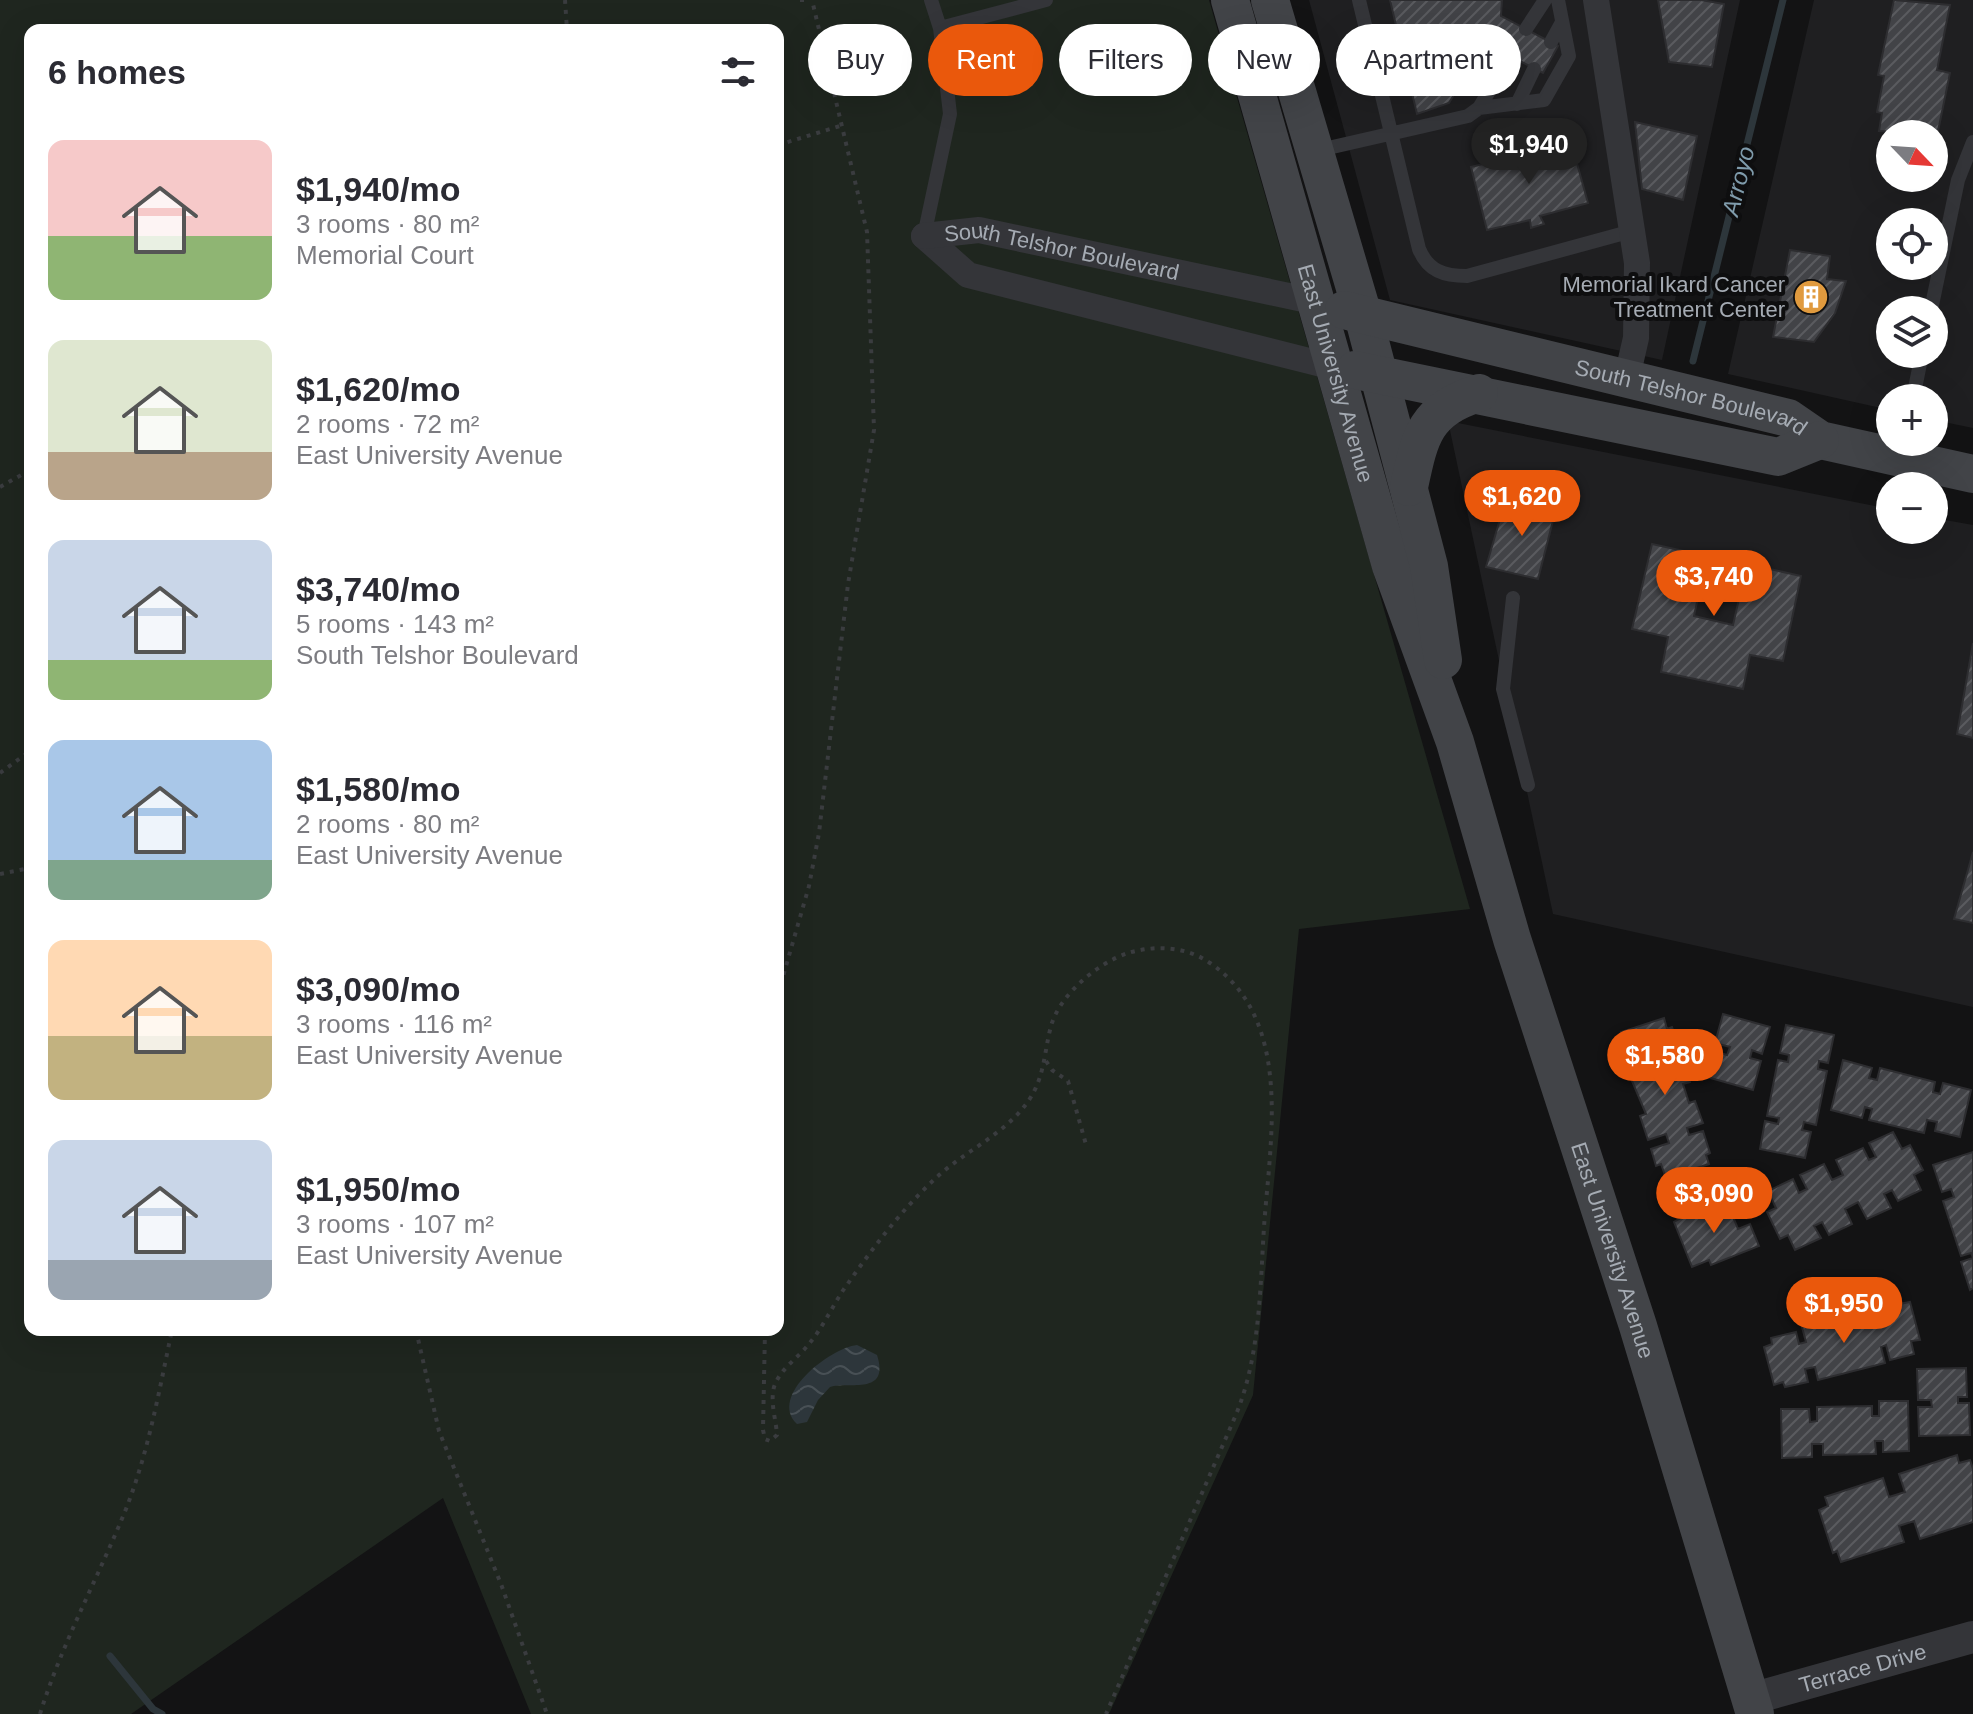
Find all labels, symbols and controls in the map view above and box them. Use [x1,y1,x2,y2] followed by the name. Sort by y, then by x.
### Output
[808,24,912,96] chip: Buy
[928,24,1043,96] chip: Rent
[1059,24,1192,96] chip: Filters
[1208,24,1320,96] chip: New
[1336,24,1521,96] chip: Apartment
[716,50,760,94] icon: filters
[48,53,186,91] text: 6 homes
[1464,118,1594,186] pin: $1,940
[1876,120,1948,192] north arrow
[1876,120,1948,544] map controls
[1489,129,1569,159] text: $1,940
[1716,143,1760,221] water label: Arroyo
[296,170,460,208] text: $1,940/mo
[112,172,208,268] icon: home
[1876,208,1948,280] button: locate
[296,209,480,239] text: 3 rooms · 80 m²
[943,217,1182,285] street label: South Telshor Boulevard
[296,240,474,270] text: Memorial Court
[1293,261,1379,485] street label: East University Avenue
[1562,272,1785,322] place label: Memorial Ikard Cancer Treatment Center
[1792,278,1830,316] building icon: Memorial Ikard Cancer Treatment Center
[1876,296,1948,368] button: layers
[1573,354,1812,440] street label: South Telshor Boulevard
[296,370,460,408] text: $1,620/mo
[112,372,208,468] icon: home
[1876,384,1948,456] button: +
[296,409,480,439] text: 2 rooms · 72 m²
[296,440,563,470] text: East University Avenue
[1457,470,1587,538] pin: $1,620
[1876,472,1948,544] button: −
[1482,481,1562,511] text: $1,620
[1649,550,1779,618] pin: $3,740
[1674,561,1754,591] text: $3,740
[296,570,460,608] text: $3,740/mo
[112,572,208,668] icon: home
[296,609,494,639] text: 5 rooms · 143 m²
[296,640,579,670] text: South Telshor Boulevard
[296,770,460,808] text: $1,580/mo
[112,772,208,868] icon: home
[296,809,480,839] text: 2 rooms · 80 m²
[296,840,563,870] text: East University Avenue
[296,970,460,1008] text: $3,090/mo
[112,972,208,1068] icon: home
[296,1009,492,1039] text: 3 rooms · 116 m²
[1600,1029,1730,1097] pin: $1,580
[296,1040,563,1070] text: East University Avenue
[1625,1040,1705,1070] text: $1,580
[1566,1139,1660,1361] street label: East University Avenue
[1649,1167,1779,1235] pin: $3,090
[296,1170,460,1208] text: $1,950/mo
[112,1172,208,1268] icon: home
[1674,1178,1754,1208] text: $3,090
[296,1209,494,1239] text: 3 rooms · 107 m²
[296,1240,563,1270] text: East University Avenue
[1779,1277,1909,1345] pin: $1,950
[1804,1288,1884,1318] text: $1,950
[1796,1638,1929,1697] street label: Terrace Drive

